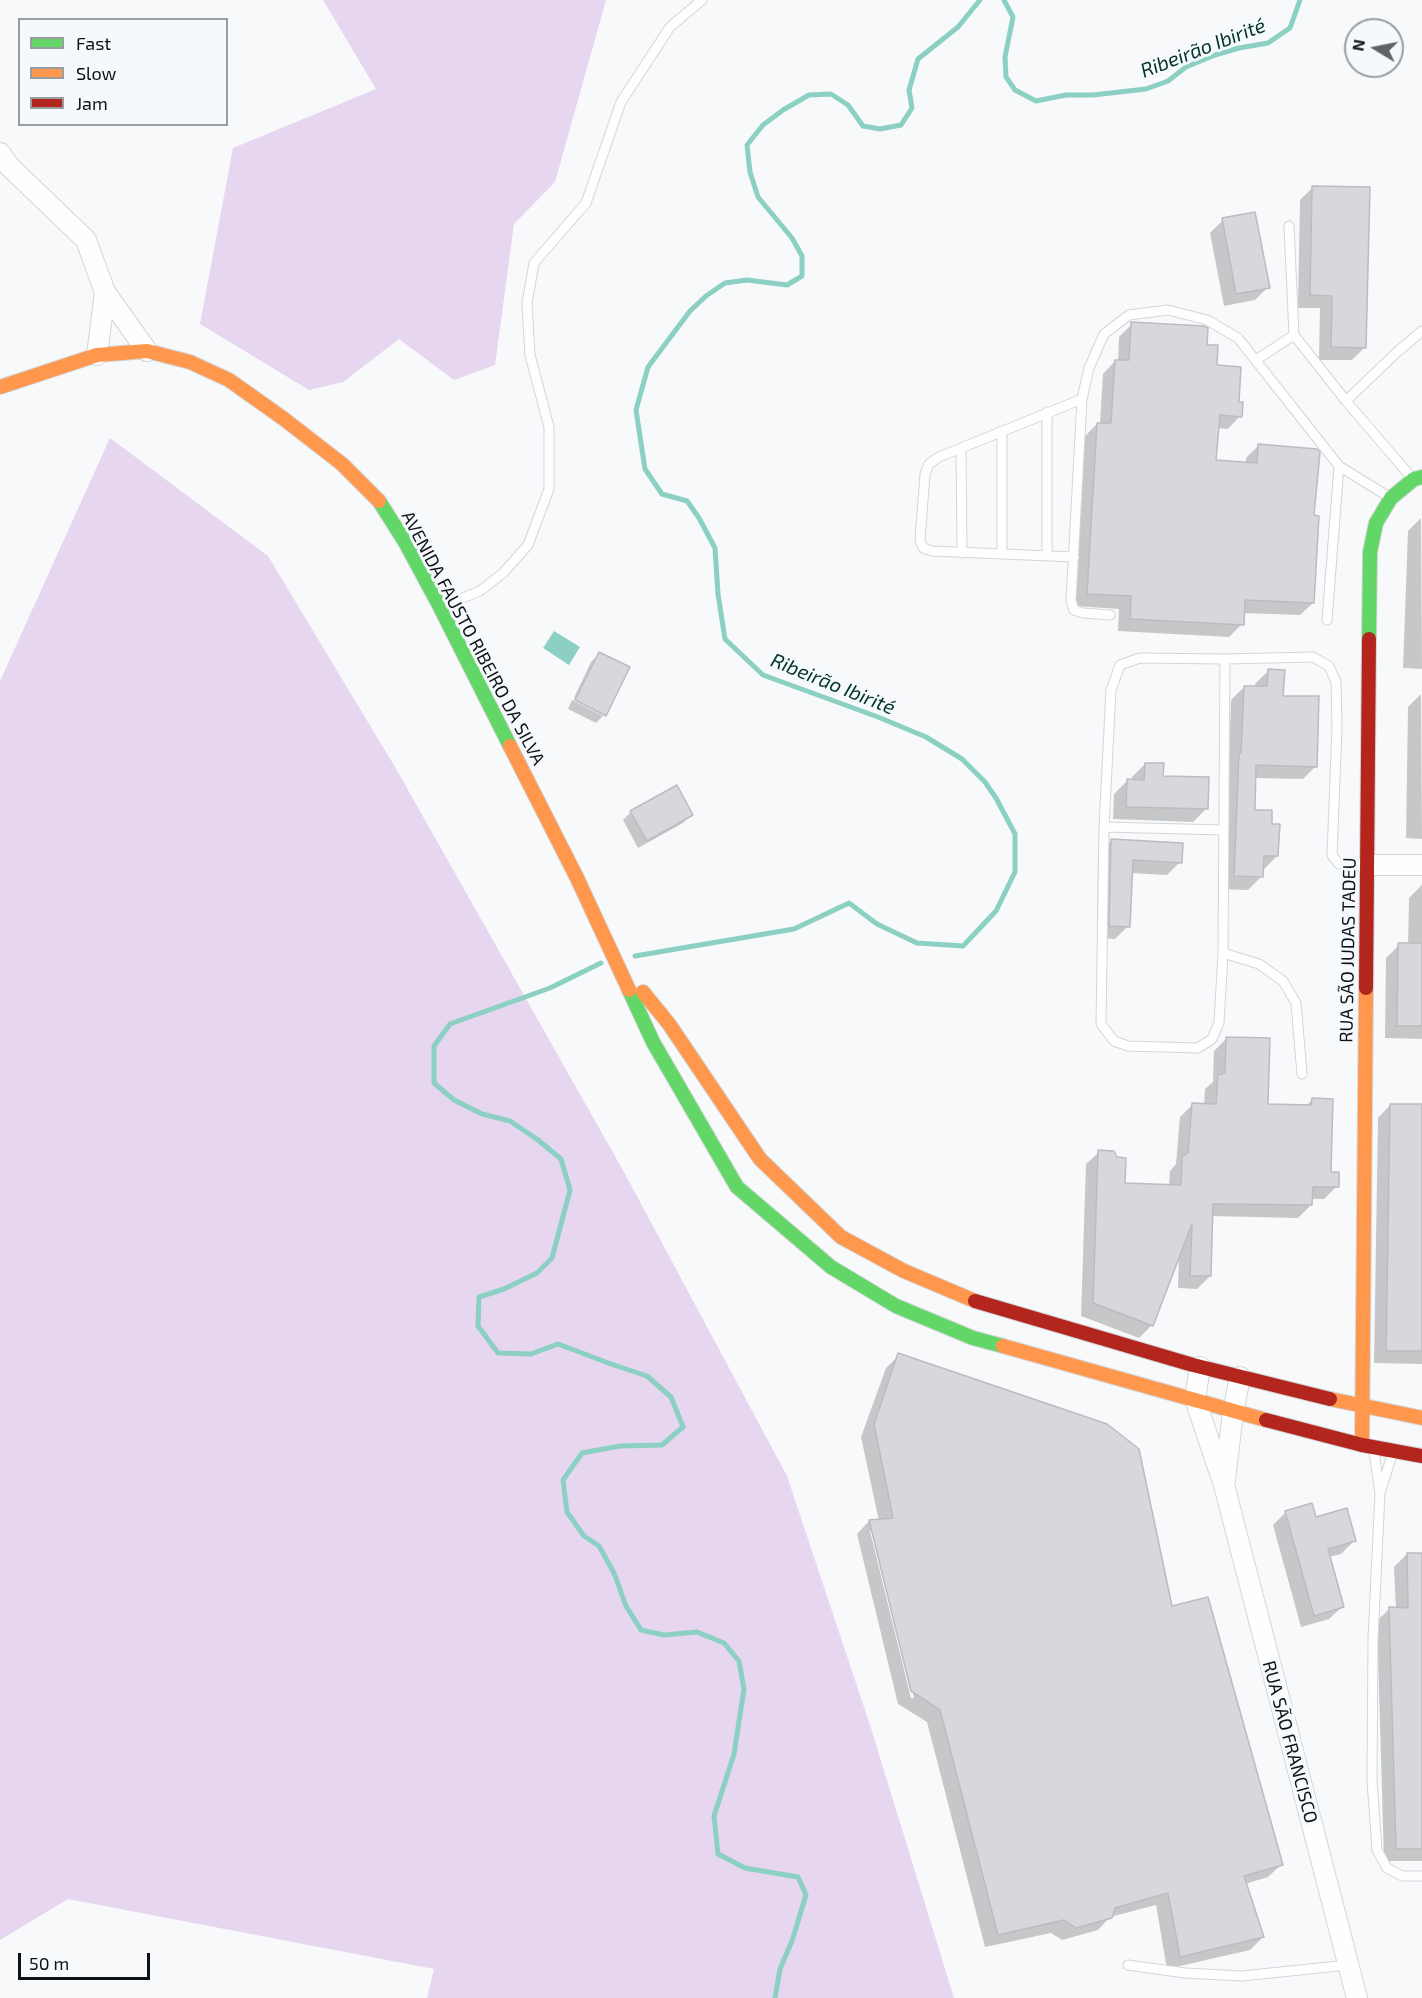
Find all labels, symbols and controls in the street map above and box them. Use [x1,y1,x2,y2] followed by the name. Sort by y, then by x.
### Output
[1137,13,1269,83] water label: Ribeirão Ibirité
[18,18,228,126] legend
[1344,18,1404,78] north arrow
[76,32,111,54] text: Fast
[1347,38,1368,52] text: N
[76,62,116,84] text: Slow
[76,92,108,114] text: Jam
[397,507,549,769] street label: AVENIDA FAUSTO RIBEIRO DA SILVA
[767,648,899,720] water label: Ribeirão Ibirité
[1336,857,1360,1043] street label: RUA SÃO JUDAS TADEU
[1258,1658,1322,1826] street label: RUA SÃO FRANCISCO
[21,1941,153,1979] scale bar
[29,1952,69,1974] text: 50 m

